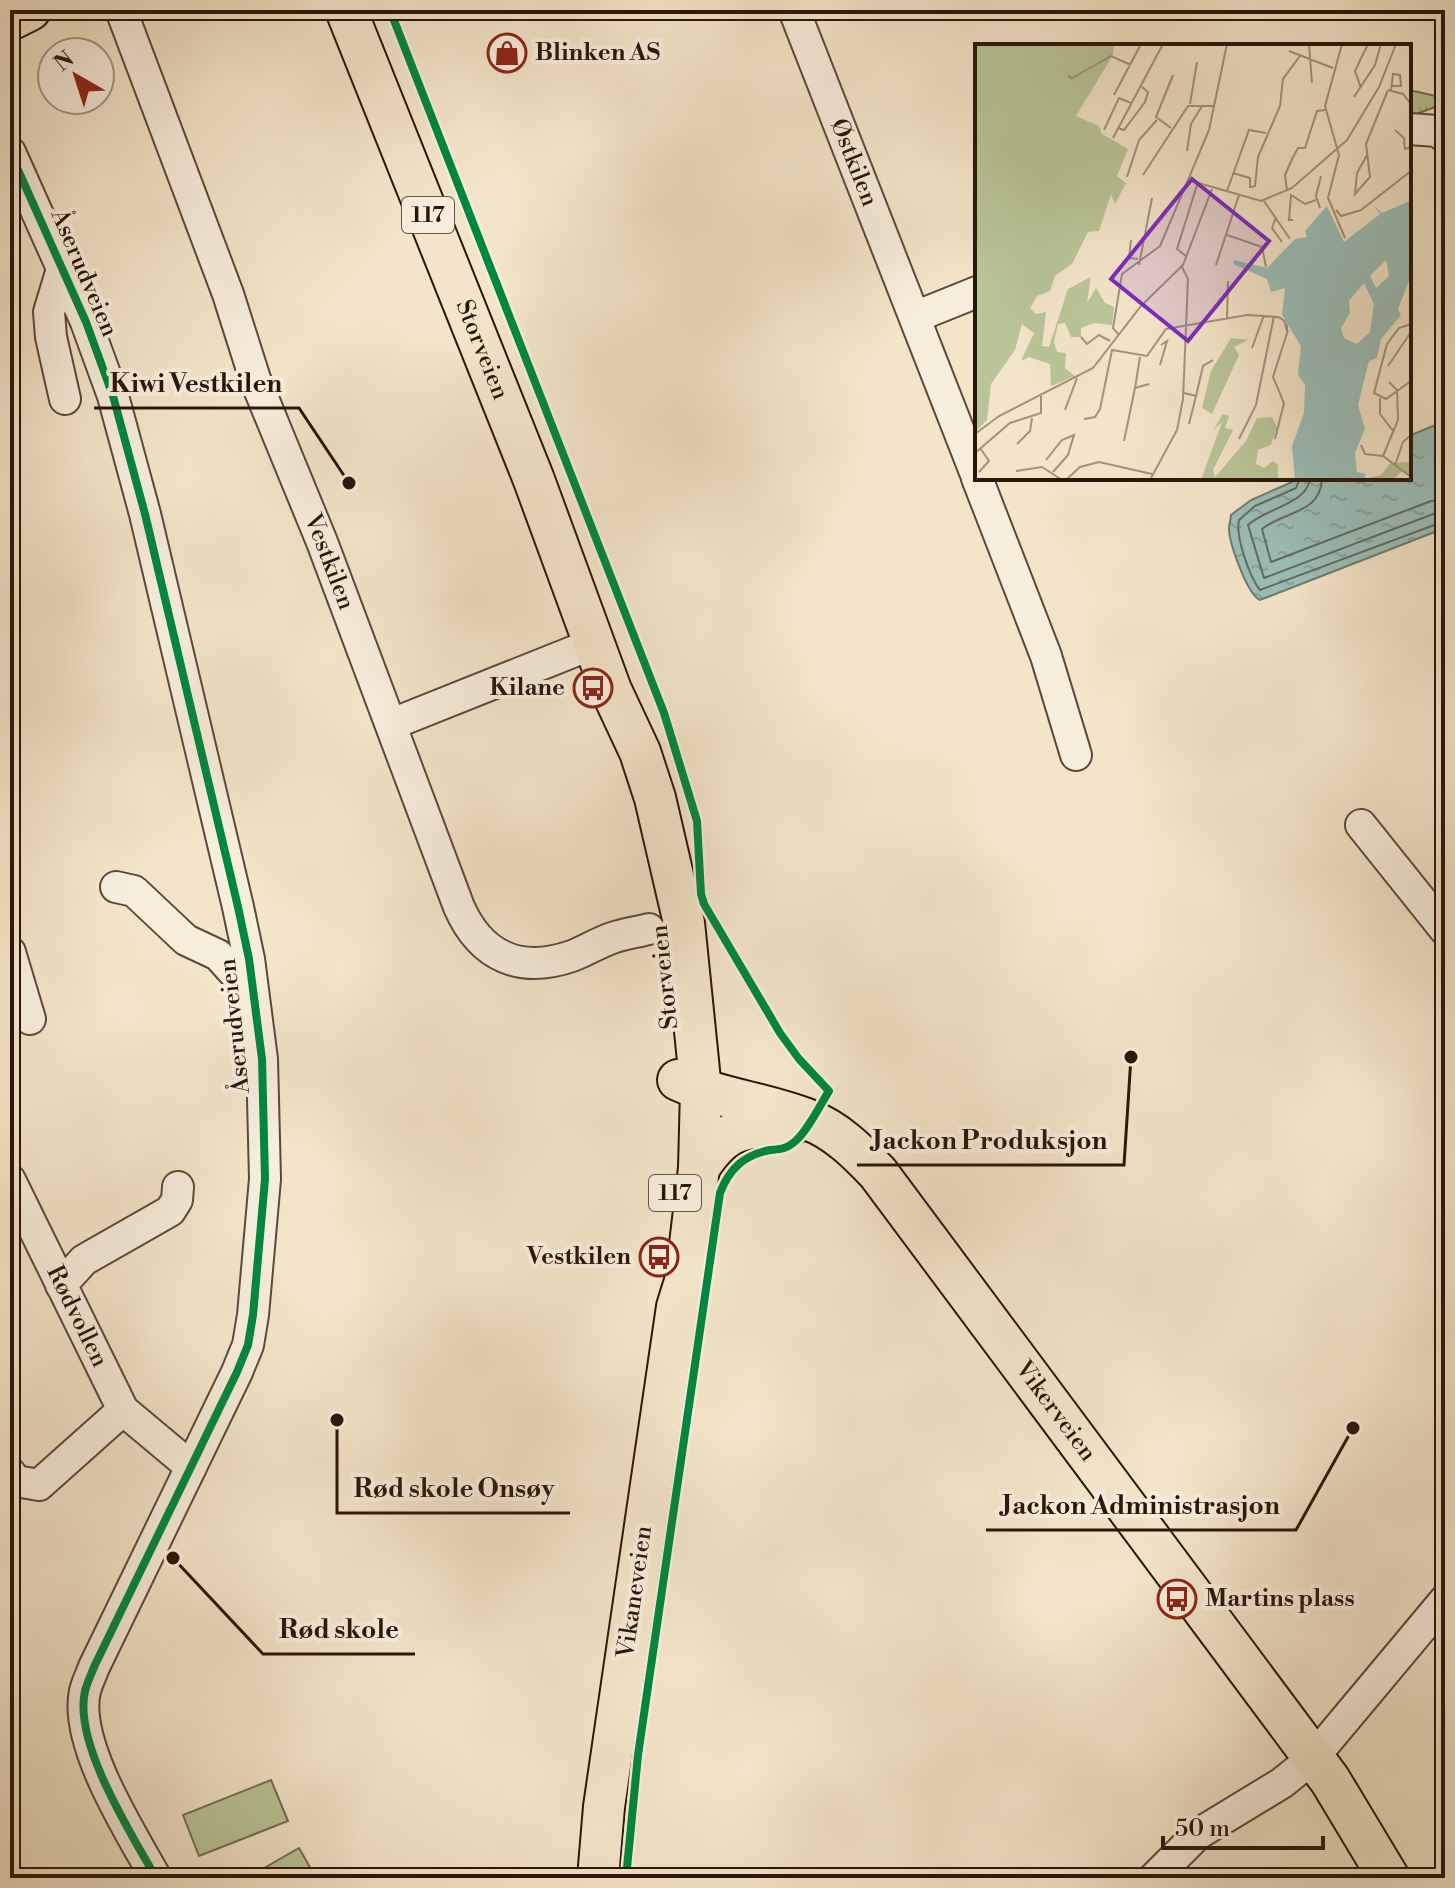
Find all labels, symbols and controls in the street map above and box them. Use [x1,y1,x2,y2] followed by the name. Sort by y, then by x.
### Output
[486,32,528,74] shop icon: Blinken AS
[36,36,116,116] north arrow
[535,38,660,68] place label: Blinken AS
[975,44,1411,480] inset map
[49,45,80,78] text: N
[823,115,884,211] street label: Østkilen
[402,197,454,233] road number: 117
[43,203,125,341] street label: Åserudveien
[449,296,515,404] street label: Storveien
[94,358,299,408] callout: Kiwi Vestkilen
[110,368,282,400] text: Kiwi Vestkilen
[297,508,361,614] street label: Vestkilen
[572,667,614,709] bus stop icon: Kilane
[489,673,565,703] place label: Kilane
[645,923,685,1031] street label: Storveien
[212,957,257,1096] street label: Åserudveien
[857,1115,1124,1165] callout: Jackon Produksjon
[869,1125,1108,1157] text: Jackon Produksjon
[649,1175,701,1211] road number: 117
[638,1236,680,1278] bus stop icon: Vestkilen
[526,1242,631,1272] place label: Vestkilen
[39,1261,115,1372] street label: Rødvollen
[1008,1354,1103,1467] street label: Vikerveien
[337,1463,570,1513] callout: Rød skole Onsøy
[354,1473,555,1505] text: Rød skole Onsøy
[986,1480,1296,1530] callout: Jackon Administrasjon
[999,1490,1280,1522] text: Jackon Administrasjon
[611,1524,659,1661] street label: Vikaneveien
[1156,1578,1198,1620] bus stop icon: Martins plass
[1205,1584,1355,1614] place label: Martins plass
[263,1604,415,1654] callout: Rød skole
[279,1614,399,1646] text: Rød skole
[1163,1800,1323,1850] scale bar
[1175,1814,1230,1844] text: 50 m

